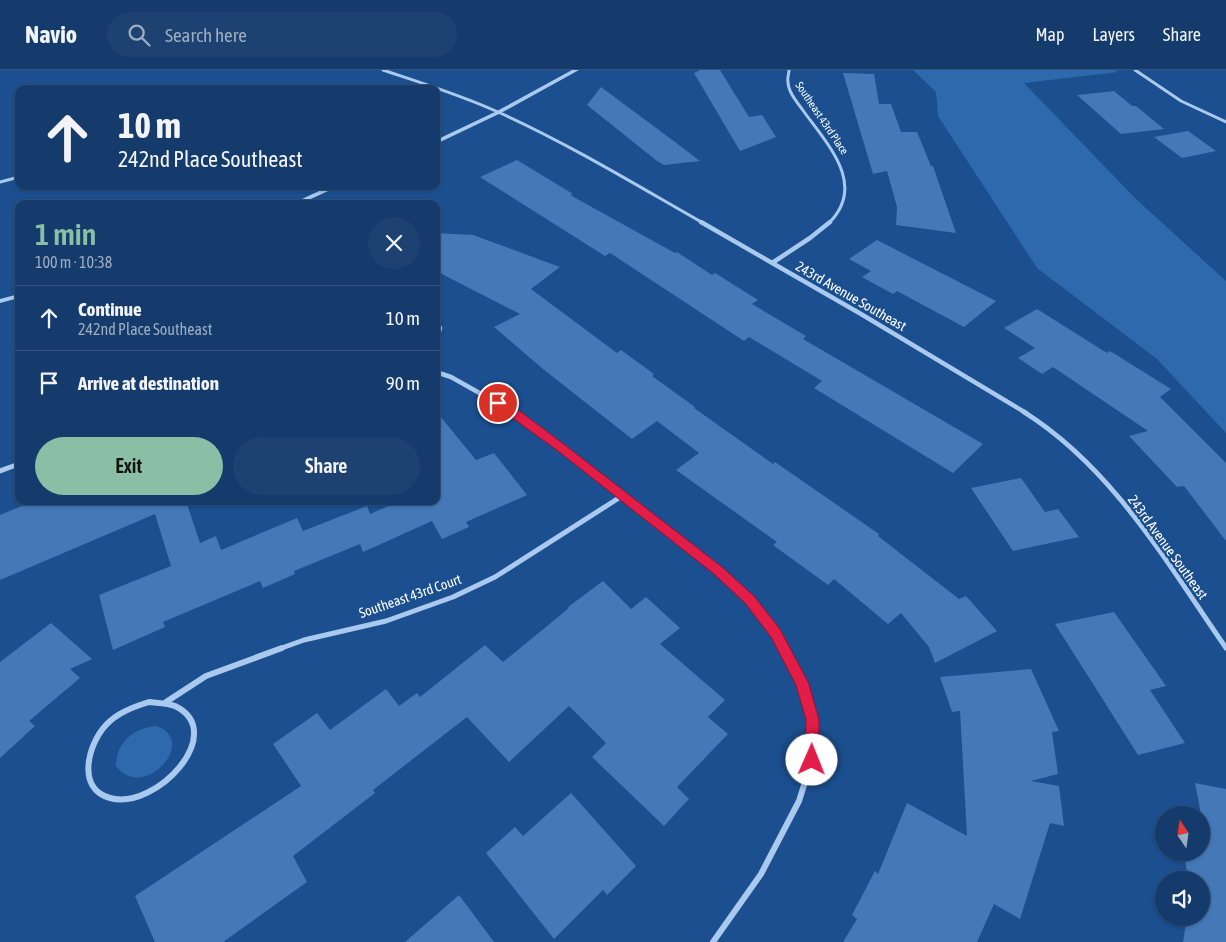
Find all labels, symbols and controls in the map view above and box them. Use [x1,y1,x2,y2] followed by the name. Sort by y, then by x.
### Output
[107,12,457,57] search box
[25,21,77,48] text: Navio
[125,21,153,49] icon: search
[165,24,247,46] text: Search here
[1035,24,1064,45] text: Map
[1092,24,1135,45] text: Layers
[1163,24,1201,45] text: Share
[793,79,851,157] street label: Southeast 43rd Place
[35,105,100,170] icon: ahead
[118,105,181,145] text: 10 m
[118,146,303,172] text: 242nd Place Southeast
[35,217,96,251] text: 1 min
[368,217,420,269] button: close
[35,253,112,271] text: 100 m · 10:38
[793,258,909,334] street label: 243rd Avenue Southeast
[78,298,142,320] text: Continue
[35,304,63,332] icon: ahead
[386,307,420,329] text: 10 m
[78,320,212,338] text: 242nd Place Southeast
[35,369,63,397] icon: arrive
[78,372,219,394] text: Arrive at destination
[386,372,420,394] text: 90 m
[477,382,519,424] pin
[484,389,512,417] icon: arrive
[35,437,223,495] button: Exit
[233,437,420,495] button: Share
[1125,492,1211,602] street label: 243rd Avenue Southeast
[357,571,463,621] street label: Southeast 43rd Court
[785,733,837,785] position arrow
[1155,806,1210,861] north arrow
[1155,806,1210,926] map controls
[1155,871,1210,926] button: sound

